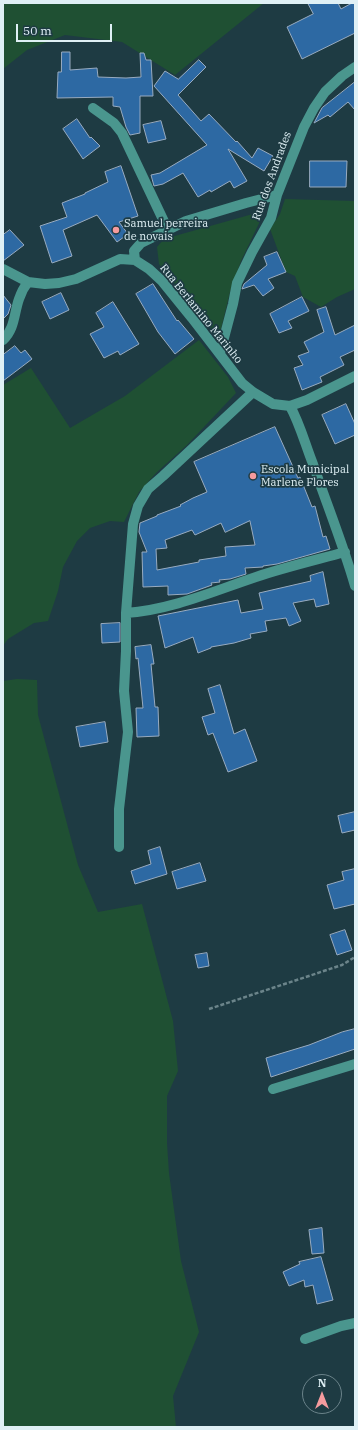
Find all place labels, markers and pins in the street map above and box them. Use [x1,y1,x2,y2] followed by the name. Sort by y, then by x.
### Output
[124,217,208,243] place label: Samuel perreira de novais
[111,225,121,235] marker: Samuel perreira de novais
[261,463,349,489] place label: Escola Municipal Marlene Flores
[248,471,258,481] marker: Escola Municipal Marlene Flores

